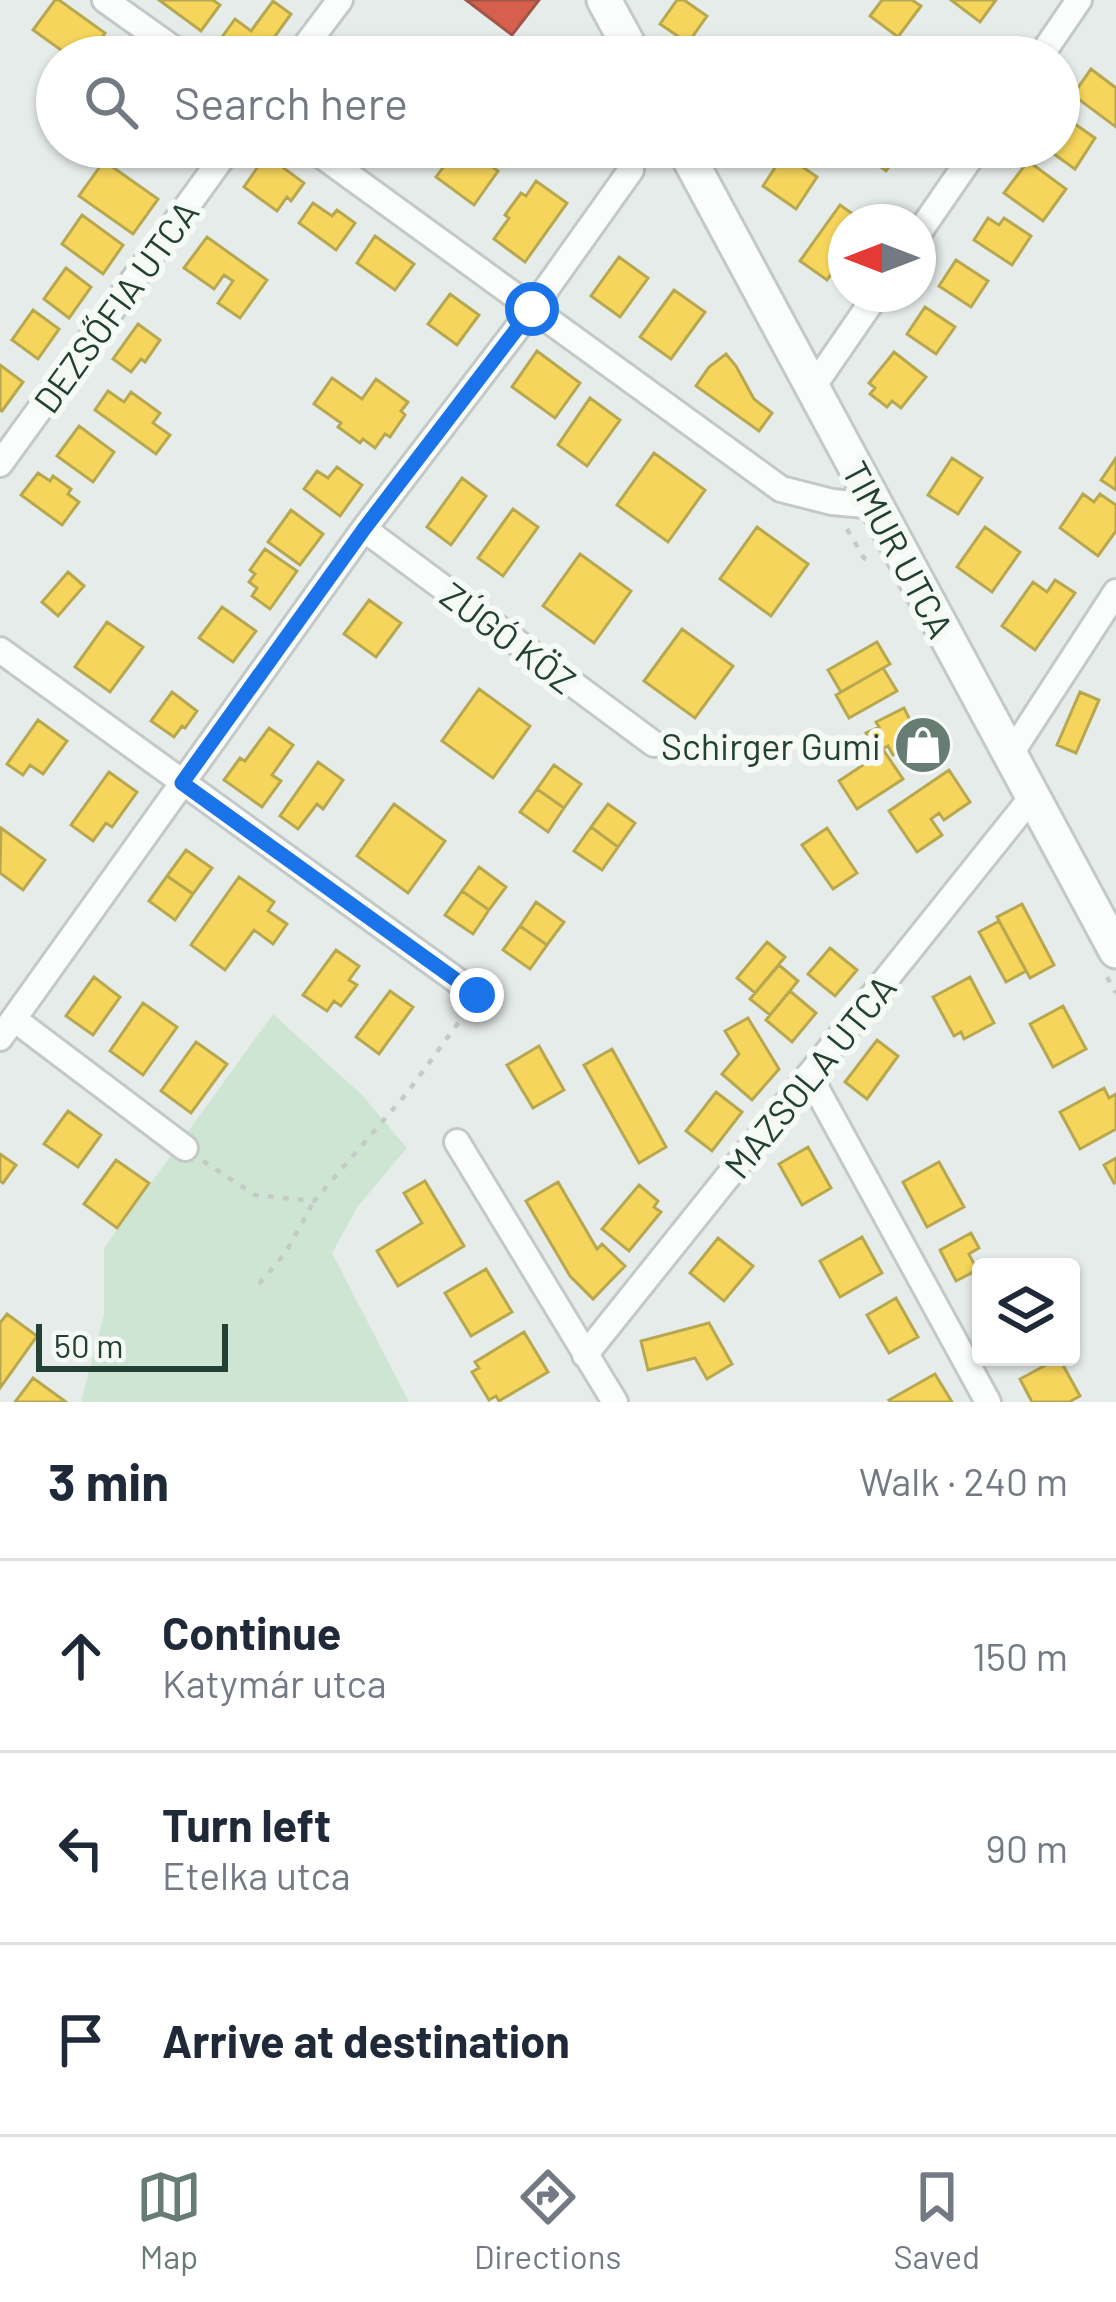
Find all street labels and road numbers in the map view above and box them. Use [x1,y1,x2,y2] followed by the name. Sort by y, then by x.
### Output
[24,192,206,420] street label: DEZSŐFIA UTCA
[835,453,963,645] street label: TIMUR UTCA
[433,572,585,702] street label: ZÚGÓ KÖZ
[714,966,904,1186] street label: MAZSOLA UTCA

